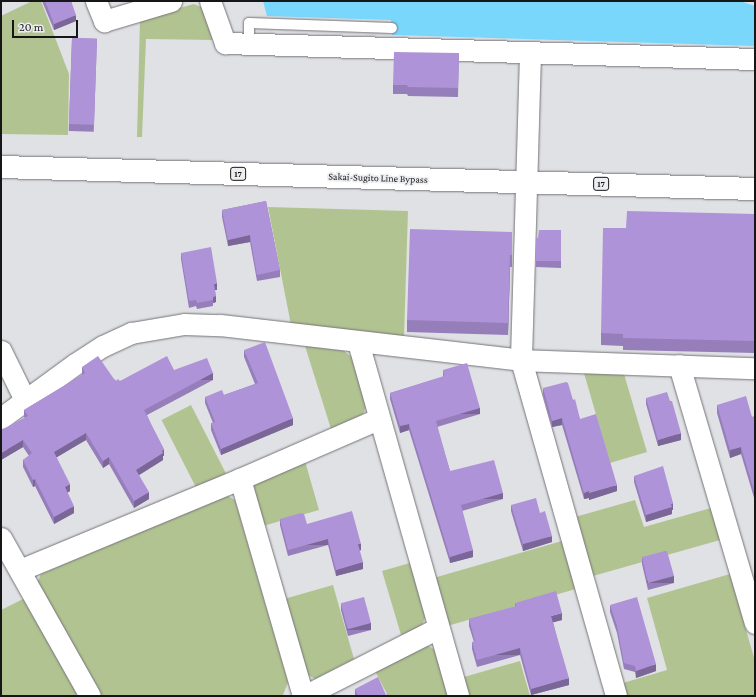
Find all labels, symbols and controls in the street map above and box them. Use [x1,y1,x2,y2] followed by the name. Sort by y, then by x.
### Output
[14,12,80,38] scale bar
[19,20,43,34] text: 20 m
[230,167,246,181] road number: 17
[328,170,428,186] street label: Sakai-Sugito Line Bypass
[593,177,609,191] road number: 17

